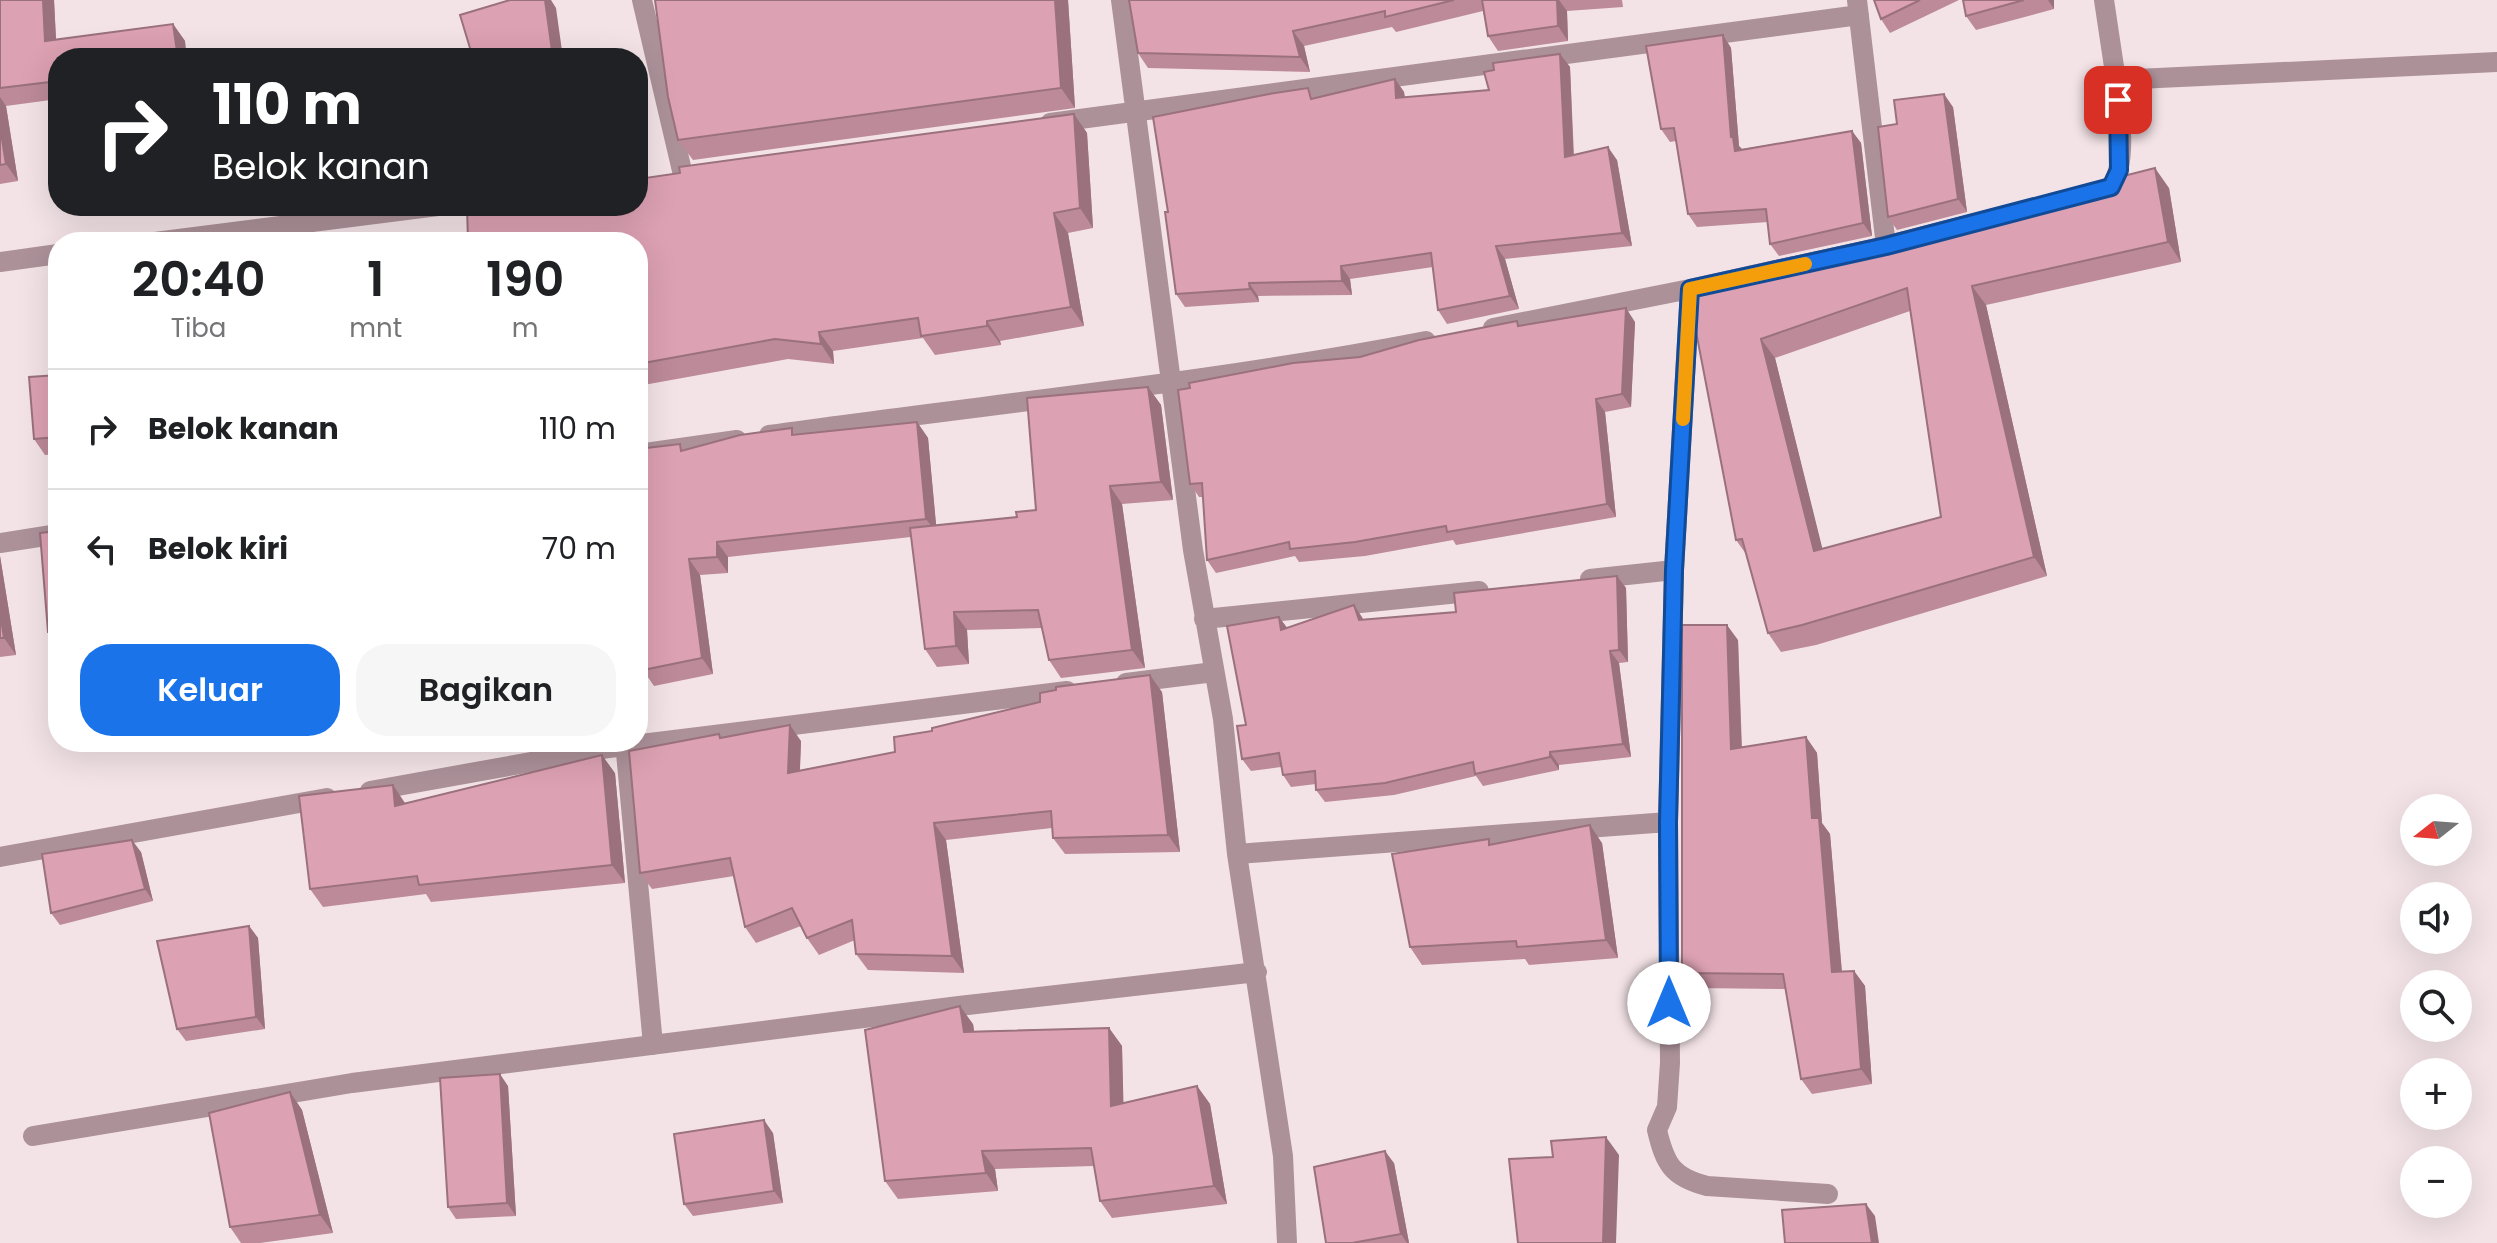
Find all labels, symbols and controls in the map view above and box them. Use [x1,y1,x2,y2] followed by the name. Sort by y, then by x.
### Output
[212,65,362,144] text: 110 m
[2084,66,2152,134] pin
[2096,78,2140,122] icon: arrive
[80,80,184,184] icon: right
[212,141,430,192] text: Belok kanan
[132,246,266,313] text: 20:40
[367,246,384,313] text: 1
[486,246,564,313] text: 190
[171,310,226,346] text: Tiba
[349,310,402,346] text: mnt
[512,310,538,346] text: m
[80,407,124,451] icon: right
[148,407,339,450] text: Belok kanan
[539,407,616,450] text: 110 m
[80,527,124,571] icon: left
[148,527,288,570] text: Belok kiri
[542,527,616,570] text: 70 m
[80,644,340,736] button: Keluar
[356,644,616,736] button: Bagikan
[2400,794,2472,866] north arrow
[2400,794,2472,1218] map controls
[2400,882,2472,954] button: sound
[1627,961,1711,1045] position arrow
[2400,970,2472,1042] button: search
[2400,1058,2472,1130] button: +
[2400,1146,2472,1218] button: −

